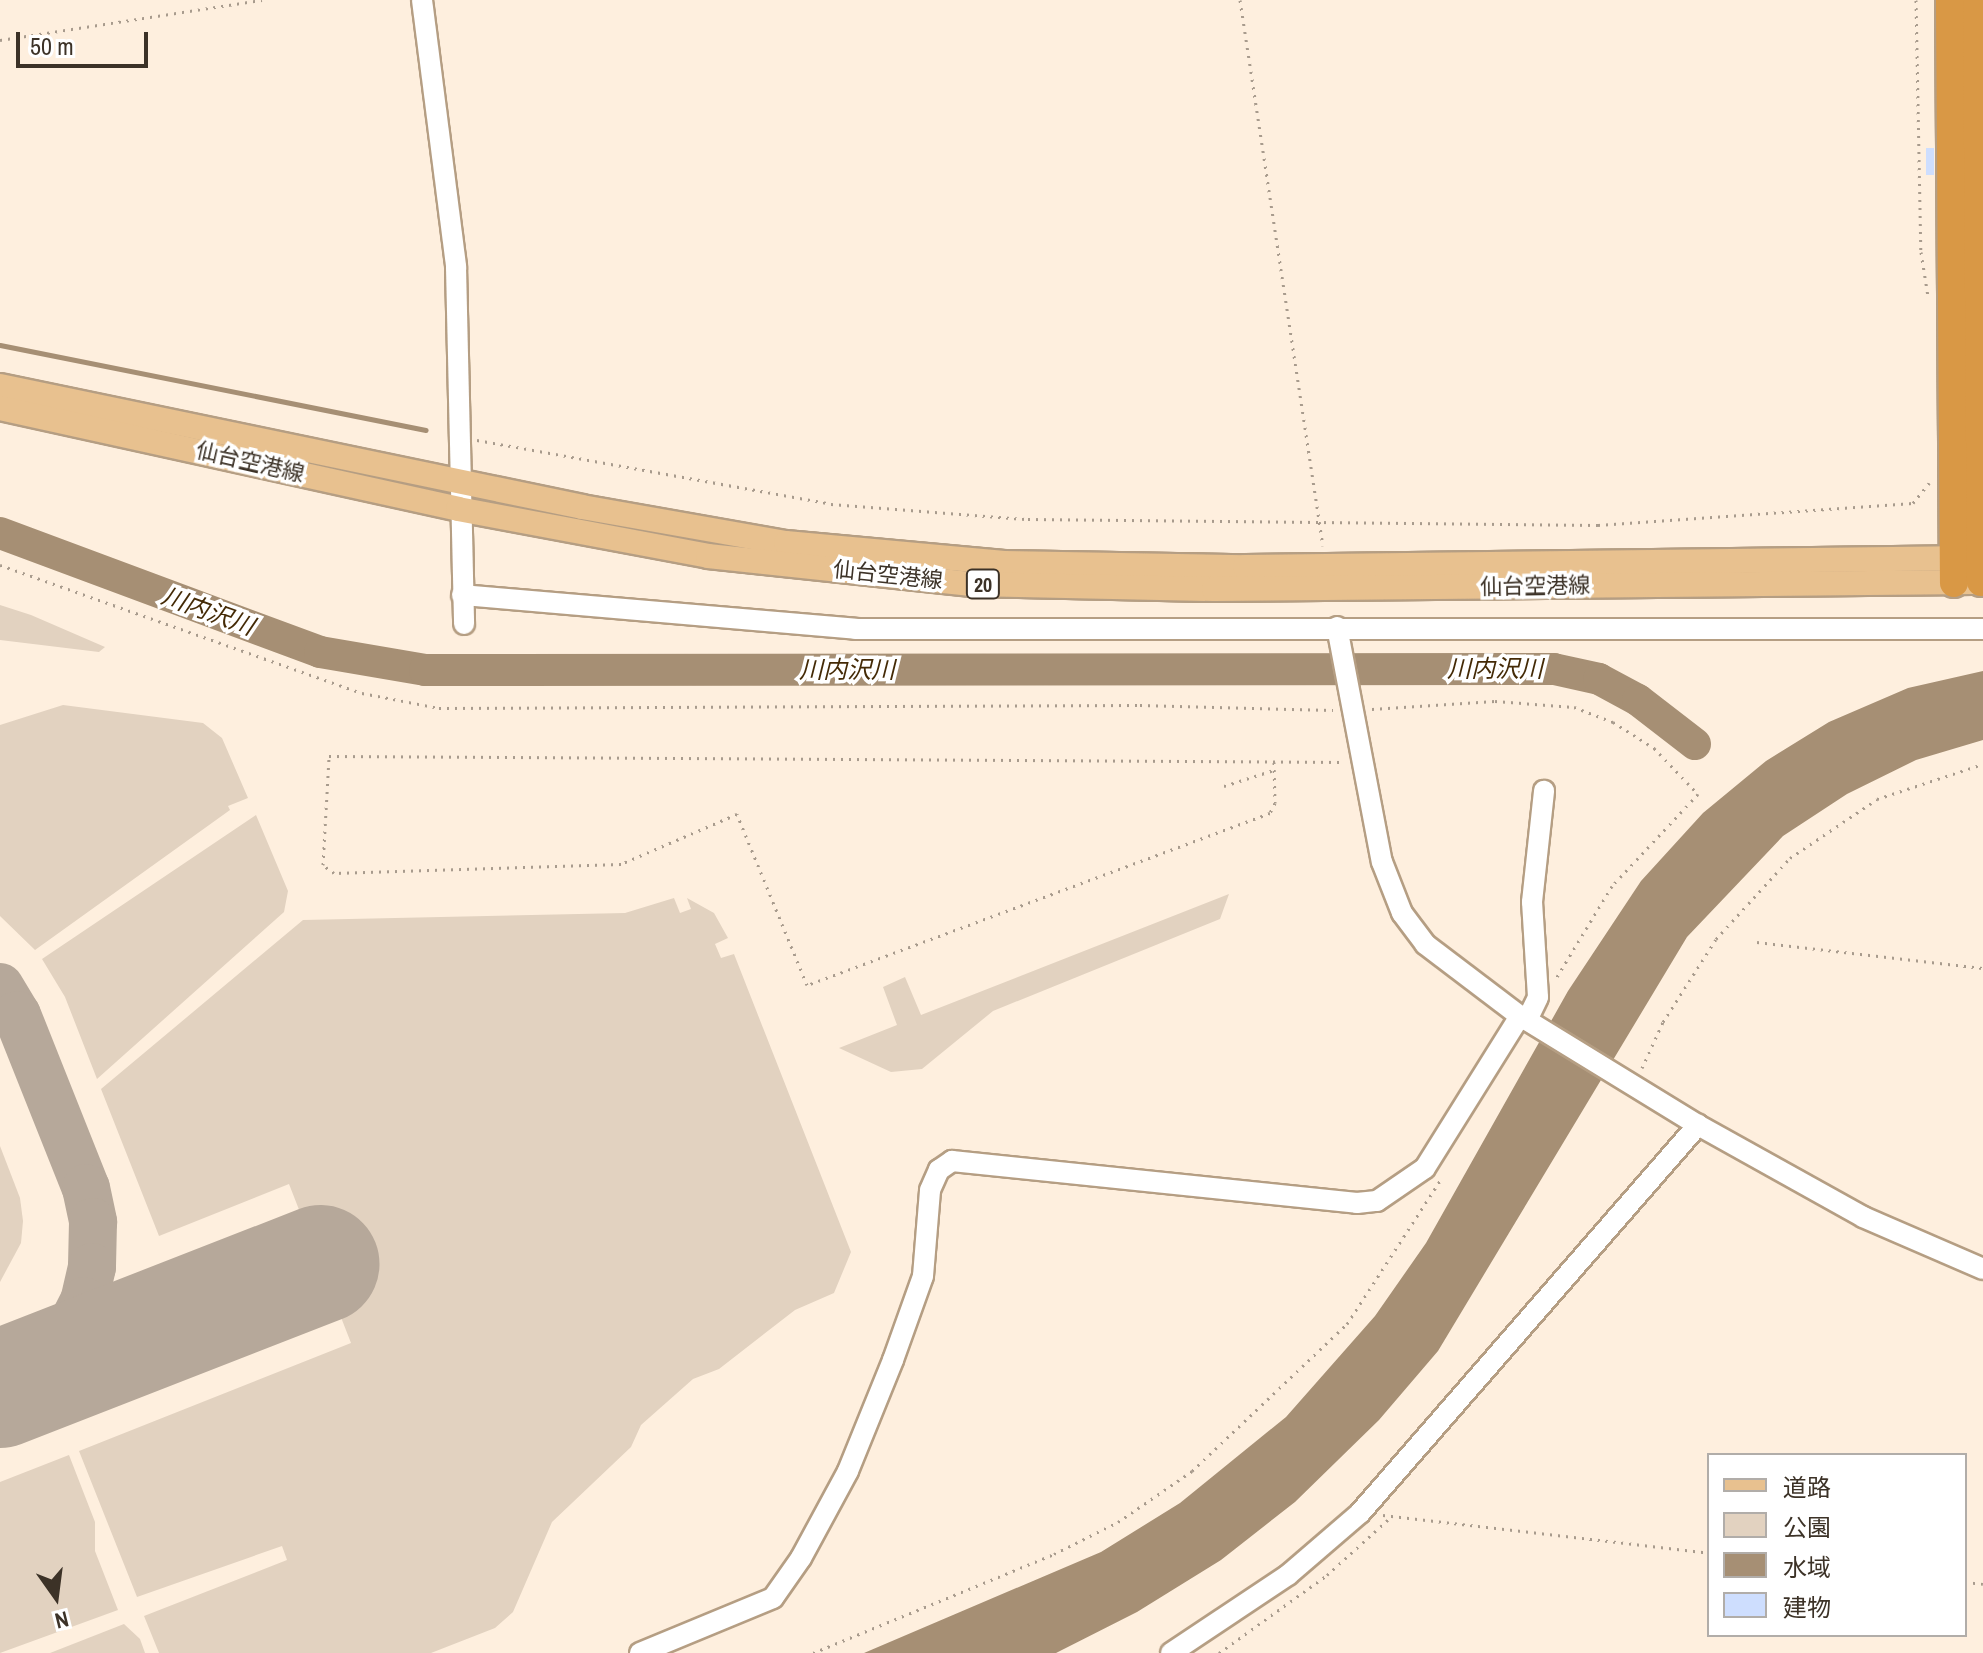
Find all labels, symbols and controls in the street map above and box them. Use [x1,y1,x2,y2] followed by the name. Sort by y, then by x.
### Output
[20,16,152,66] scale bar
[30,30,74,62] text: 50 m
[193,437,307,487] street label: 仙台空港線
[832,556,944,594] street label: 仙台空港線
[965,568,1001,600] road number: 20
[1480,572,1590,600] street label: 仙台空港線
[158,581,258,641] water label: 川内沢川
[1447,655,1543,683] water label: 川内沢川
[799,656,895,684] water label: 川内沢川
[1707,1453,1967,1637] legend
[1783,1471,1831,1503] text: 道路
[1783,1511,1831,1543] text: 公園
[1783,1551,1831,1583] text: 水域
[16,1557,96,1637] north arrow
[1783,1591,1831,1623] text: 建物
[52,1604,72,1636] text: N

